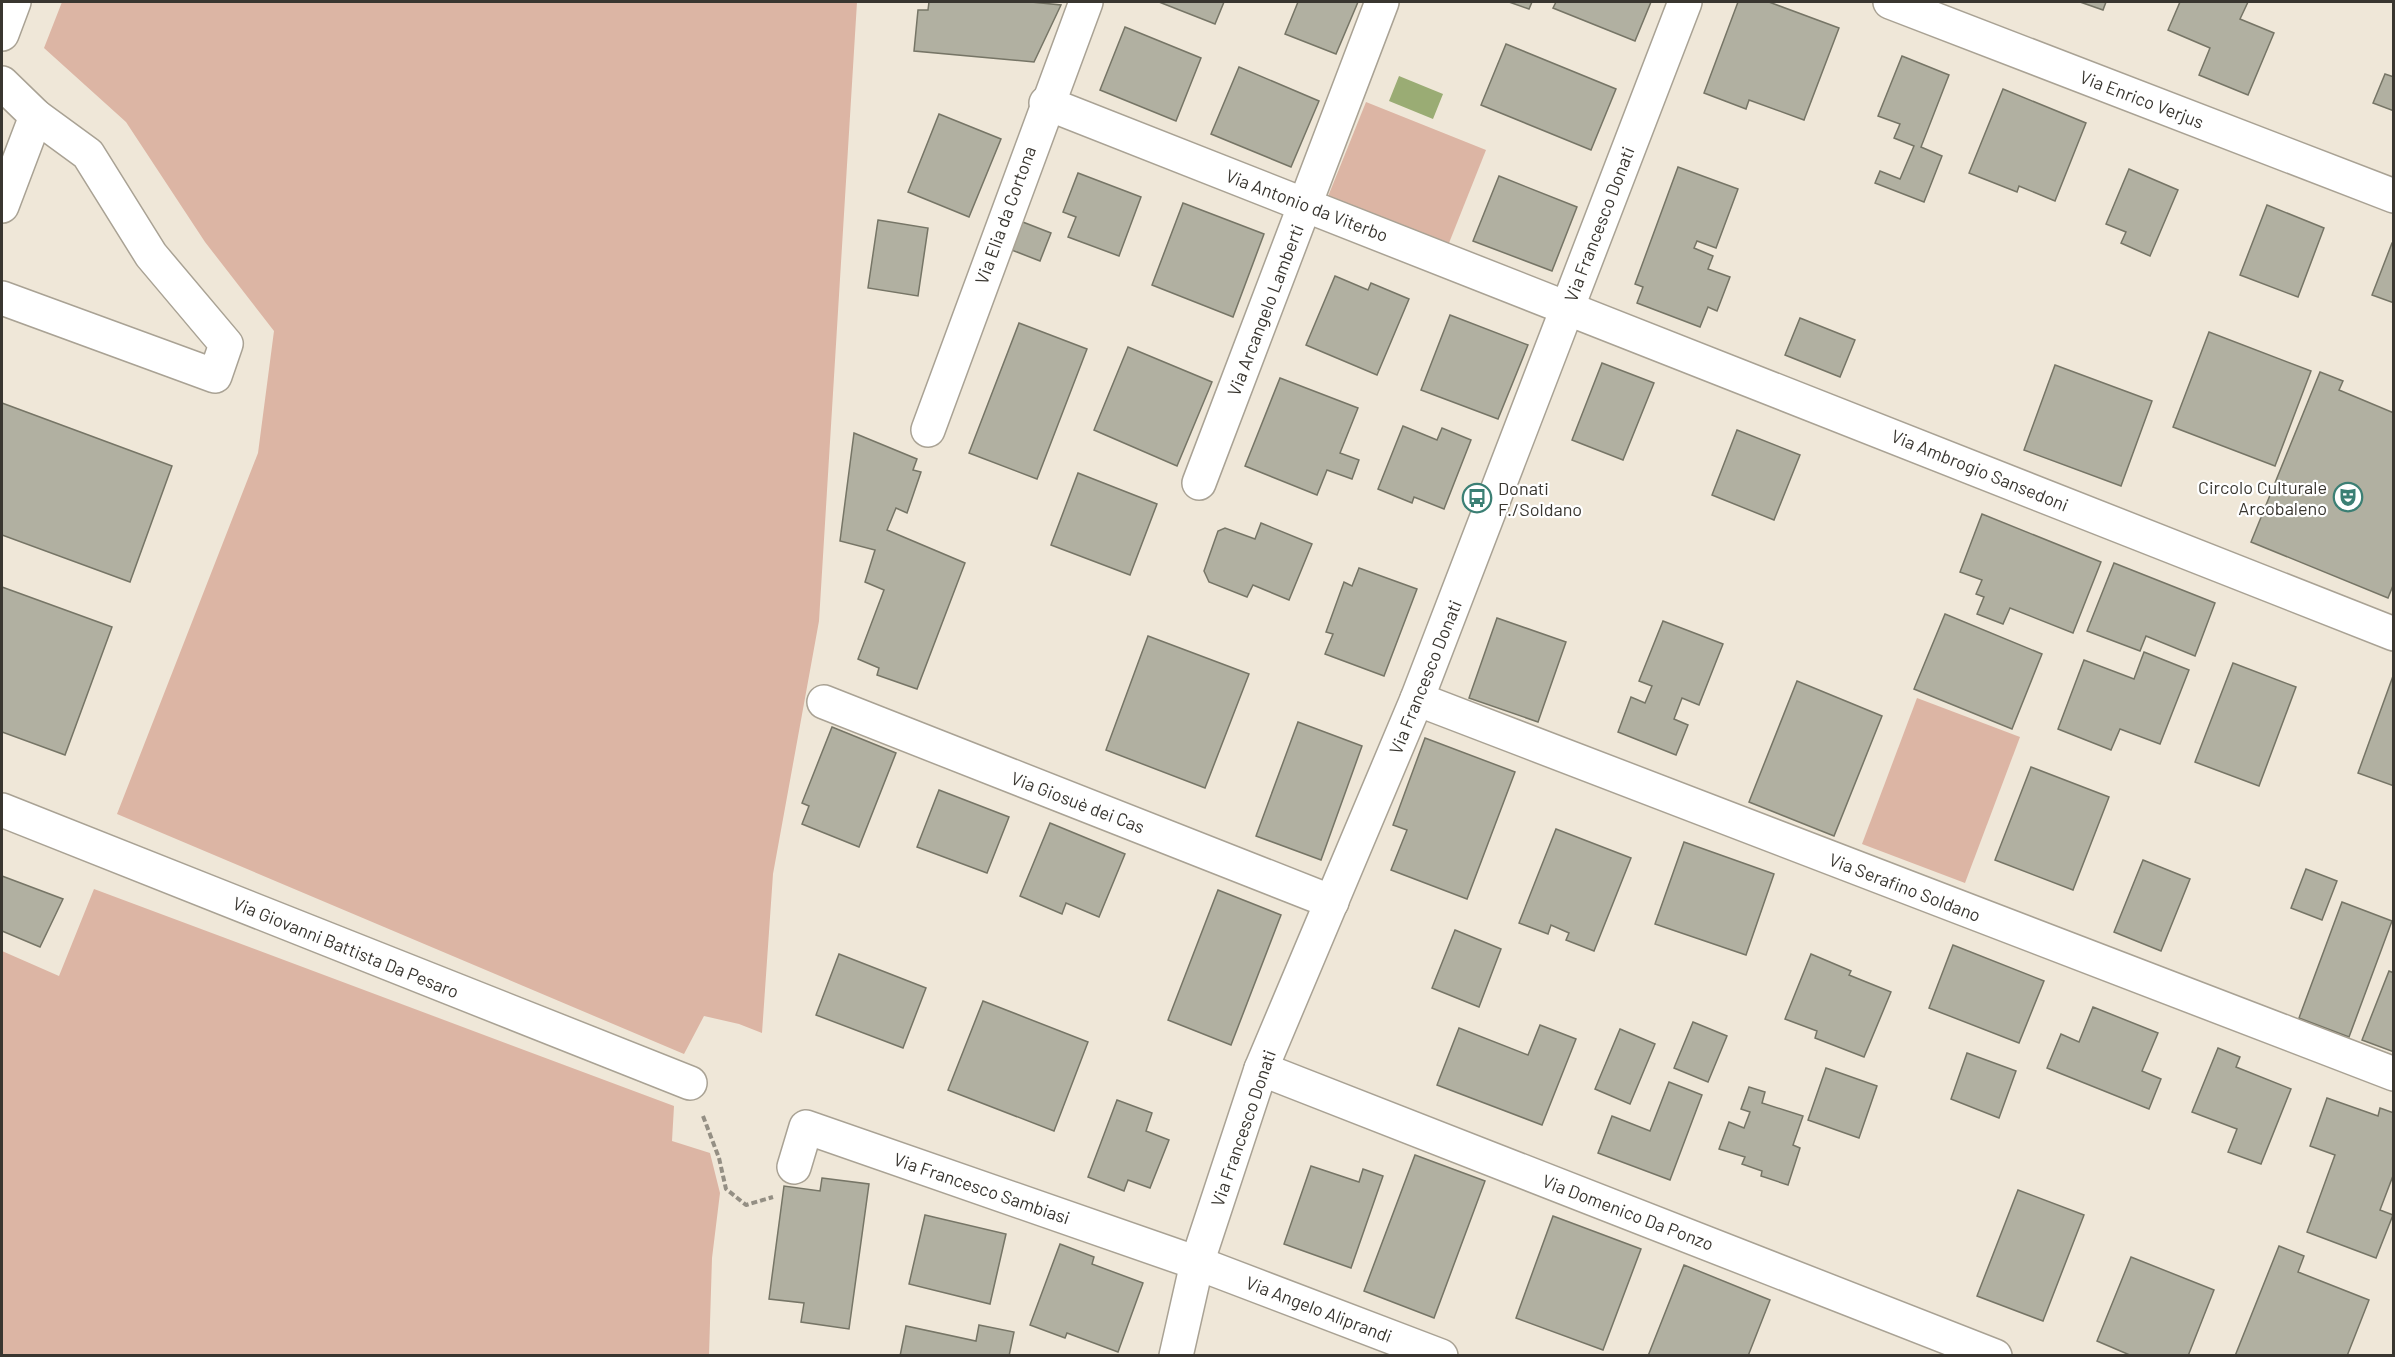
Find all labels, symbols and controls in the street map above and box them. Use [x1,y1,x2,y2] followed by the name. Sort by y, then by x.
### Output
[2077,65,2207,133] street label: Via Enrico Verjus
[970,143,1040,287] street label: Via Elia da Cortona
[1559,143,1639,305] street label: Via Francesco Donati
[1223,164,1391,246] street label: Via Antonio da Viterbo
[1222,221,1308,399] street label: Via Arcangelo Lamberti
[1888,424,2072,516] street label: Via Ambrogio Sansedoni
[2198,476,2327,519] place label: Circolo Culturale Arcobaleno
[1498,477,1582,520] place label: Donati F./Soldano
[2332,481,2364,513] theatre icon: Circolo Culturale Arcobaleno
[1461,482,1493,514] bus stop icon: Donati F./Soldano
[1384,597,1466,757] street label: Via Francesco Donati
[1008,766,1148,838] street label: Via Giosuè dei Cas
[1826,848,1984,926] street label: Via Serafino Soldano
[230,891,462,1003] street label: Via Giovanni Battista Da Pesaro
[1206,1047,1280,1209] street label: Via Francesco Donati
[891,1148,1073,1228] street label: Via Francesco Sambiasi
[1539,1169,1717,1255] street label: Via Domenico Da Ponzo
[1243,1271,1395,1347] street label: Via Angelo Aliprandi

